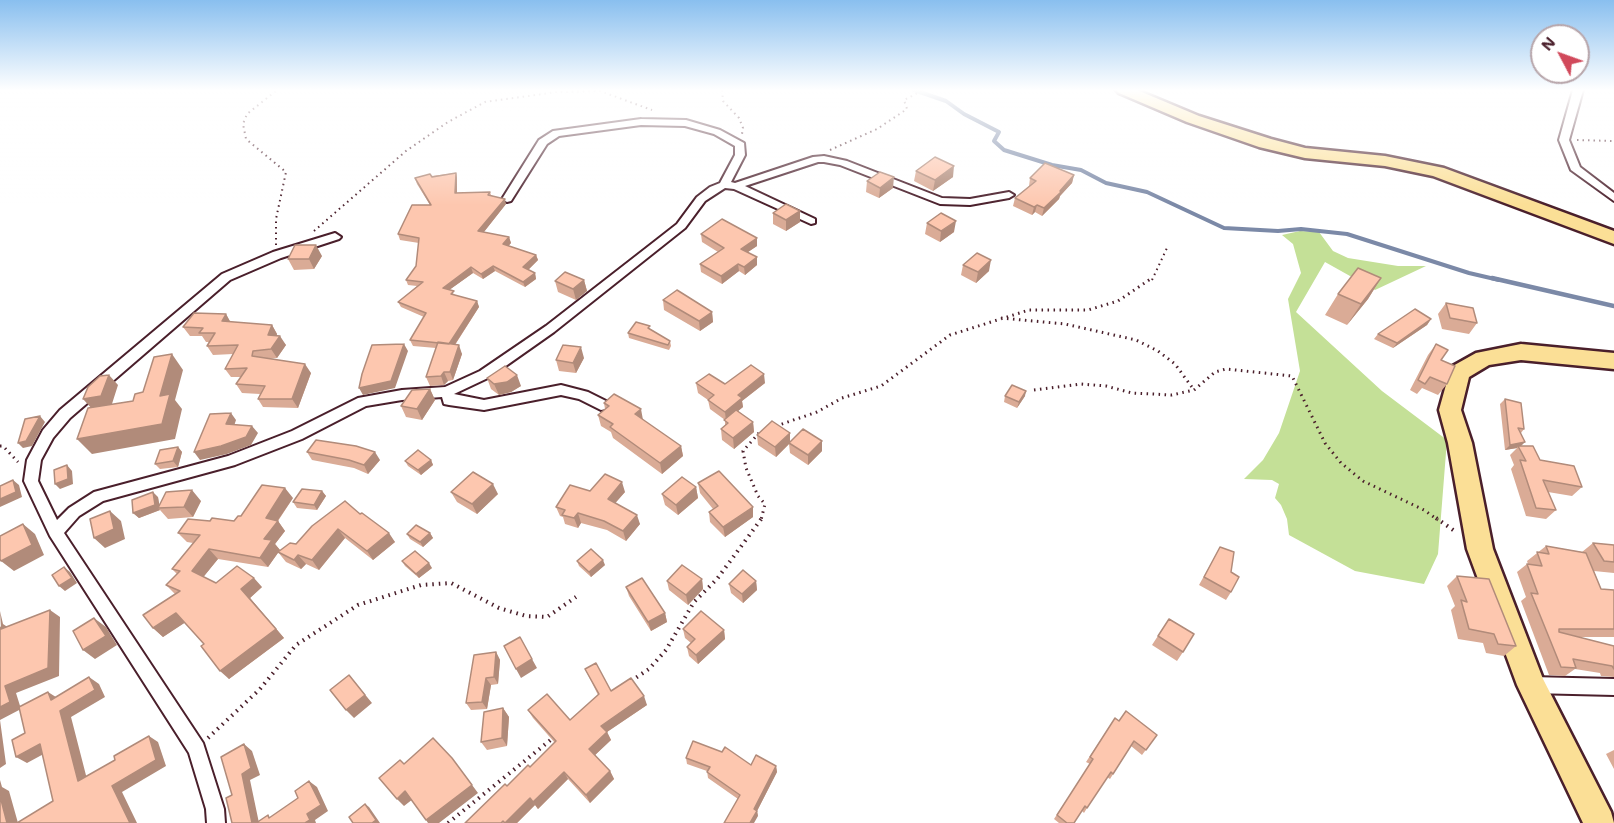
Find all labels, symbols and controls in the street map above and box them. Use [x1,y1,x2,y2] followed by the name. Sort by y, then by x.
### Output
[1530,24,1590,84] north arrow
[1536,32,1559,55] text: N

